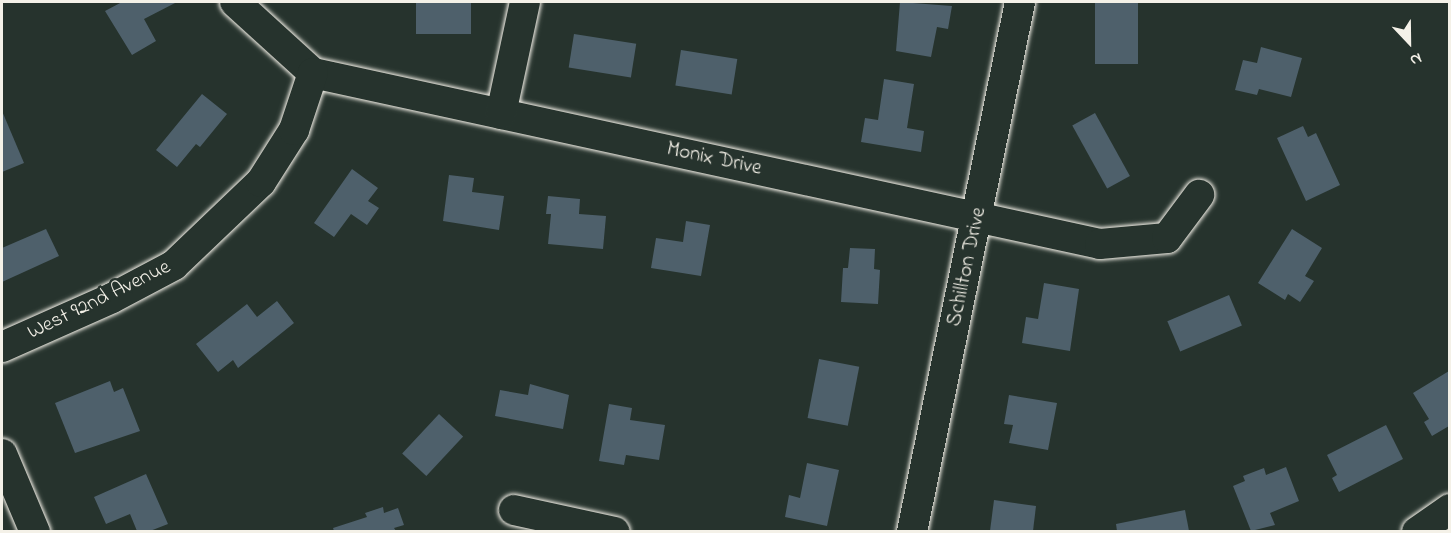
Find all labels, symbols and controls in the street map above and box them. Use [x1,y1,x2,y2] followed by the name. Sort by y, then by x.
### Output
[1379,12,1439,72] north arrow
[1406,46,1425,72] text: N
[664,137,764,181] street label: Monix Drive
[942,205,992,329] street label: Schillton Drive
[24,255,174,345] street label: West 92nd Avenue

